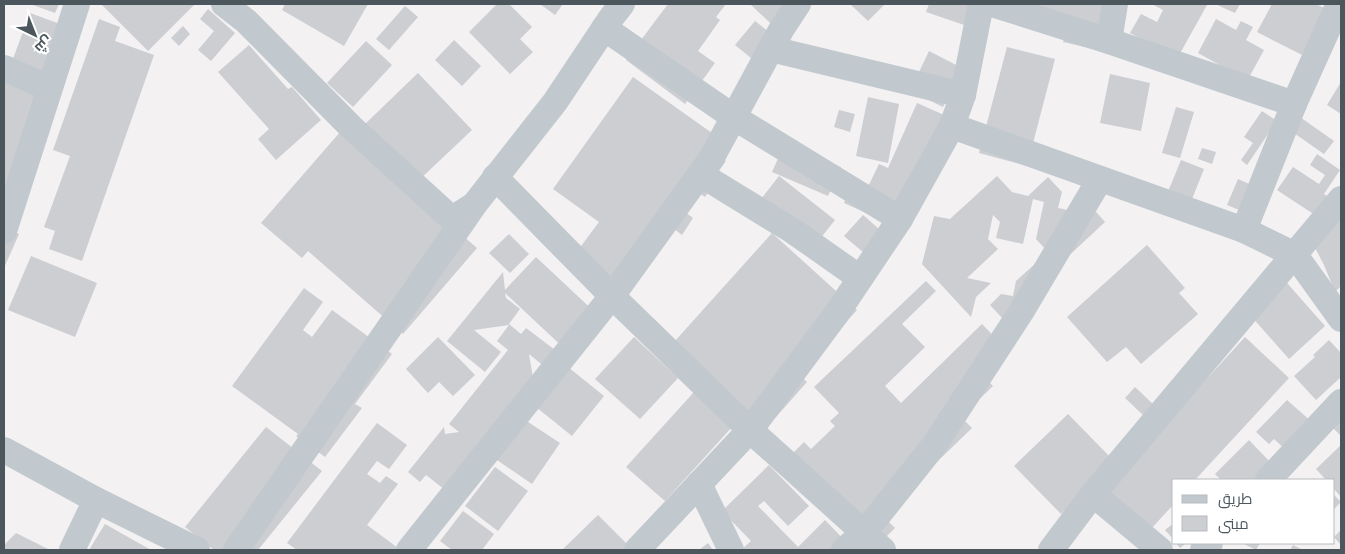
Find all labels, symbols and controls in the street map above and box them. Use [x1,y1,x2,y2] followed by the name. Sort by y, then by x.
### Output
[10,10,60,60] north arrow
[31,32,57,57] text: ش
[1172,479,1335,544] legend
[1218,489,1252,509] text: طريق
[1218,514,1249,534] text: مبنى

